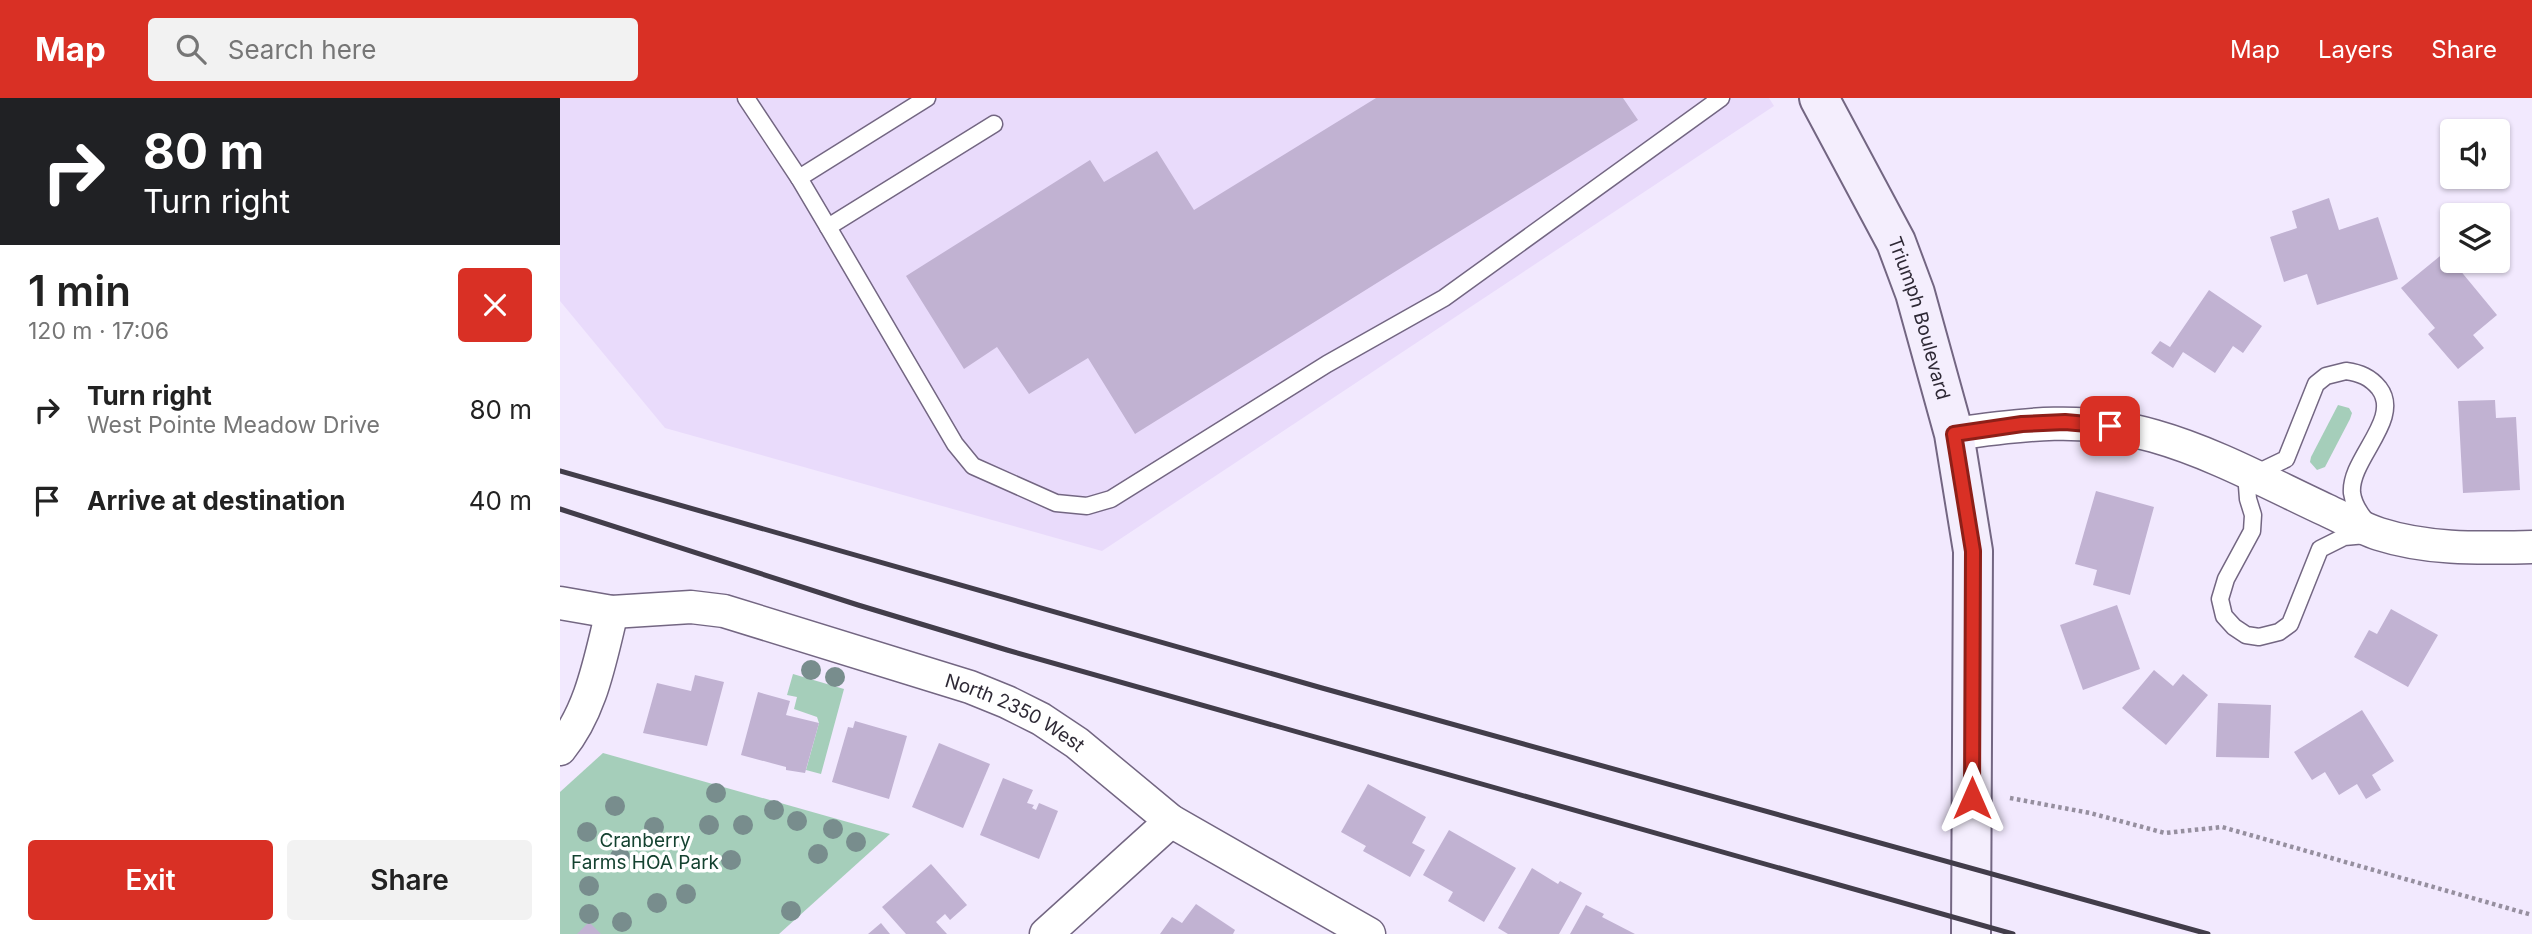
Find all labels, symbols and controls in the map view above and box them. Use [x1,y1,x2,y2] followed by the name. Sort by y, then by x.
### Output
[148,18,638,81] search box
[35,29,106,69] text: Map
[172,30,210,68] icon: search
[228,34,376,65] text: Search here
[2230,35,2280,64] text: Map
[2318,35,2393,64] text: Layers
[2431,35,2497,64] text: Share
[2440,119,2510,273] map controls
[2440,119,2510,189] button: sound
[143,122,264,181] text: 80 m
[28,126,119,217] icon: right
[143,182,290,221] text: Turn right
[2440,203,2510,273] button: layers
[1883,233,1955,402] street label: Triumph Boulevard
[28,265,131,316] text: 1 min
[458,268,532,342] button: close
[28,317,169,345] text: 120 m · 17:06
[87,380,212,411] text: Turn right
[28,391,66,429] icon: right
[469,394,532,425] text: 80 m
[2080,396,2140,456] pin
[2091,407,2129,445] icon: arrive
[87,411,380,439] text: West Pointe Meadow Drive
[28,482,66,520] icon: arrive
[87,485,346,516] text: Arrive at destination
[469,485,532,516] text: 40 m
[942,669,1089,757] street label: North 2350 West
[1935,761,2009,835] position arrow
[571,829,720,874] park label: Cranberry Farms HOA Park
[28,840,273,920] button: Exit
[287,840,532,920] button: Share

